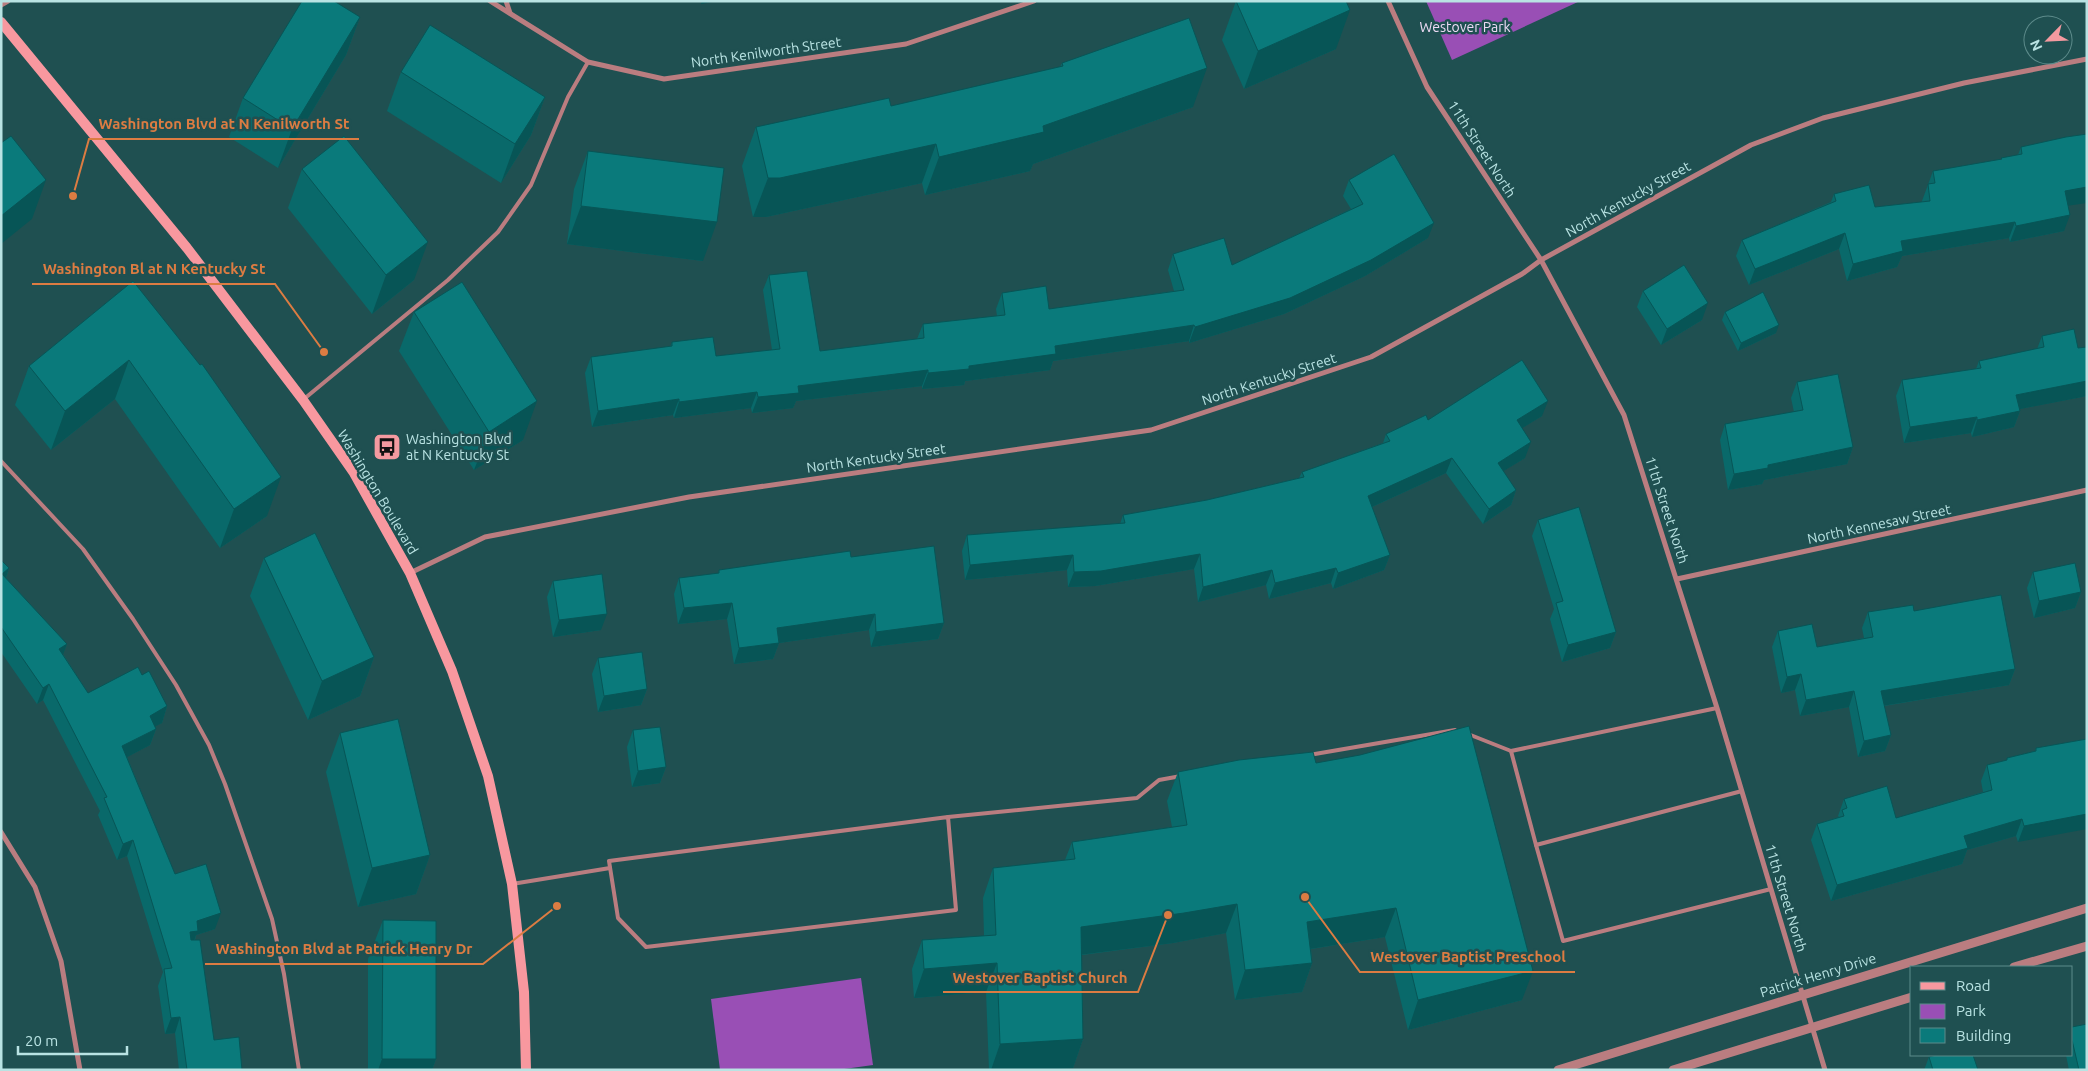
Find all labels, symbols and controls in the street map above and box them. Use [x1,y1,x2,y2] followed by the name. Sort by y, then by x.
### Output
[2023,15,2073,65] north arrow
[1419,19,1511,35] park label: Westover Park
[690,33,843,70] street label: North Kenilworth Street
[2027,37,2046,53] text: N
[1445,98,1519,200] street label: 11th Street North
[89,109,359,139] callout: Washington Blvd at N Kenilworth St
[99,115,350,132] text: Washington Blvd at N Kenilworth St
[1563,158,1694,240] street label: North Kentucky Street
[32,254,275,284] callout: Washington Bl at N Kentucky St
[43,260,266,277] text: Washington Bl at N Kentucky St
[1200,350,1339,408] street label: North Kentucky Street
[335,427,421,557] street label: Washington Boulevard
[406,431,512,463] place label: Washington Blvd at N Kentucky St
[372,432,402,462] bus stop icon: Washington Blvd at N Kentucky St
[805,440,947,476] street label: North Kentucky Street
[1642,454,1692,566] street label: 11th Street North
[1806,501,1953,547] street label: North Kennesaw Street
[1762,842,1810,954] street label: 11th Street North
[205,934,483,964] callout: Washington Blvd at Patrick Henry Dr
[215,940,473,957] text: Washington Blvd at Patrick Henry Dr
[1360,942,1575,972] callout: Westover Baptist Preschool
[1370,948,1566,965] text: Westover Baptist Preschool
[1758,950,1878,1000] street label: Patrick Henry Drive
[943,962,1138,992] callout: Westover Baptist Church
[1910,966,2073,1056] legend
[953,969,1127,986] text: Westover Baptist Church
[1956,977,1991,994] text: Road
[1956,1002,1986,1019] text: Park
[18,1024,126,1056] scale bar
[1956,1027,2011,1044] text: Building
[25,1032,58,1049] text: 20 m

